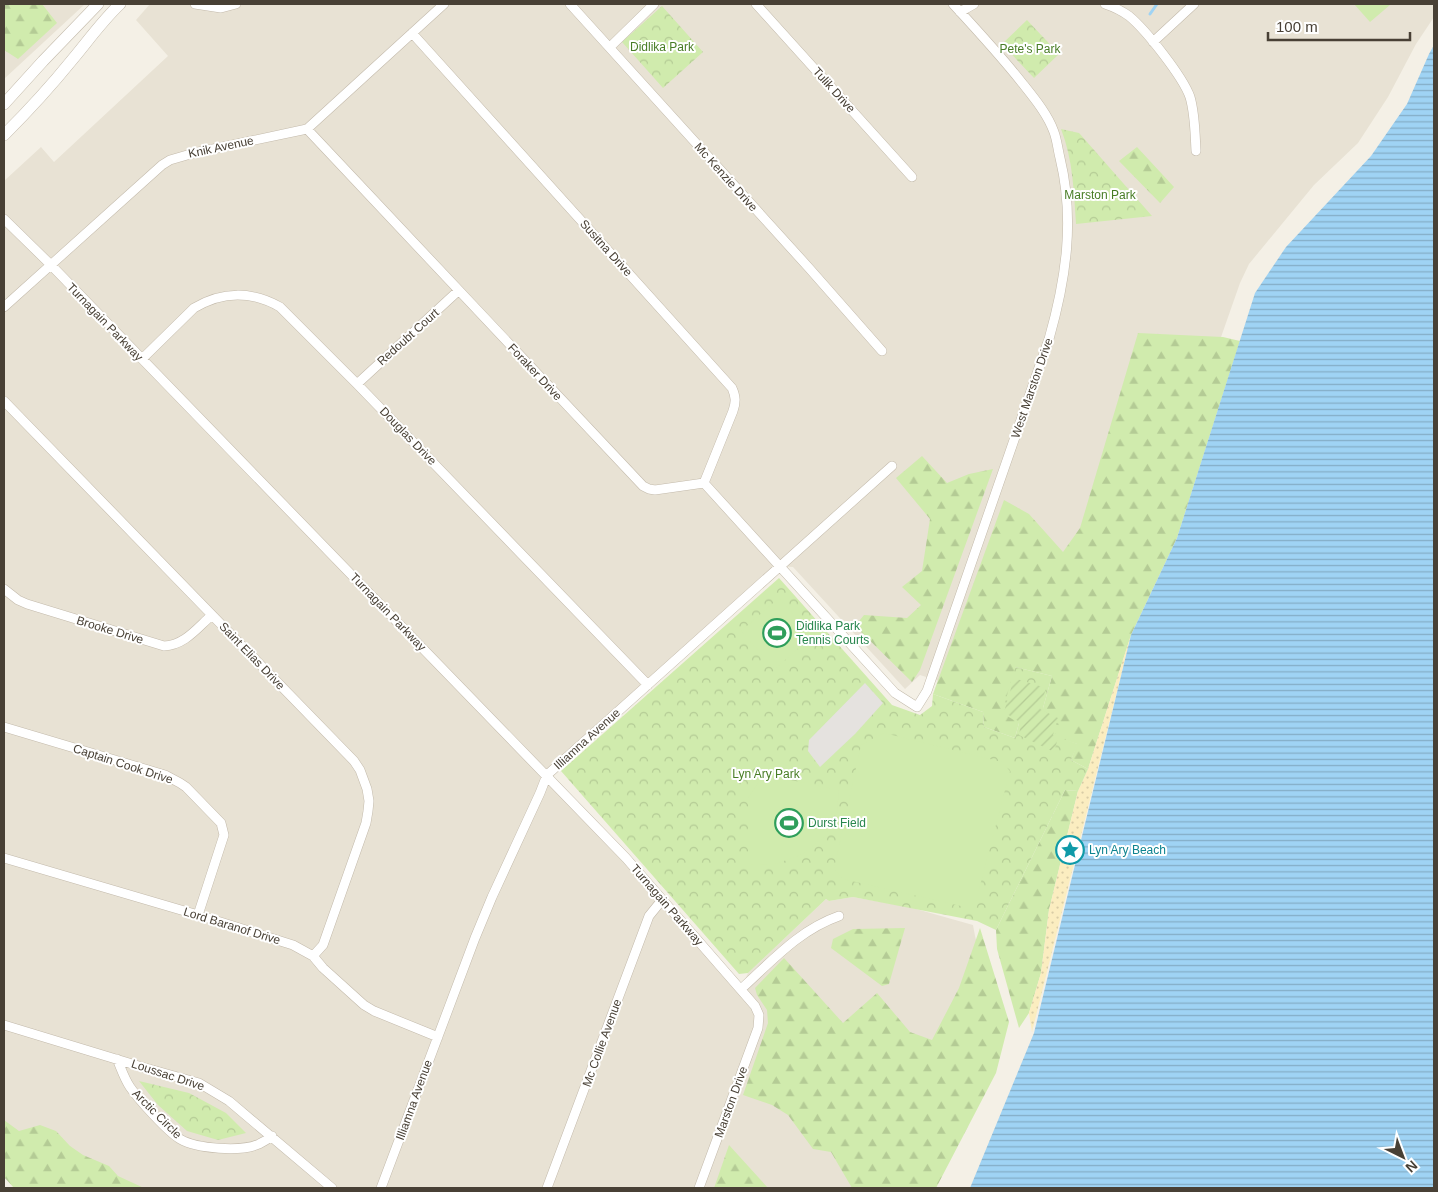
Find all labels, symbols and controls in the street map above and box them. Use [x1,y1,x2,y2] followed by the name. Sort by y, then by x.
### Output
[1268,10,1410,42] scale bar
[1276,18,1318,35] text: 100 m
[630,40,695,54] park label: Didlika Park
[1000,42,1061,56] park label: Pete's Park
[810,64,858,116] street label: Tulik Drive
[187,133,255,161] street label: Knik Avenue
[692,140,761,214] street label: Mc Kenzie Drive
[1064,188,1137,202] park label: Marston Park
[577,217,635,279] street label: Susitna Drive
[64,280,146,364] street label: Turnagain Parkway
[374,305,442,368] street label: Redoubt Court
[1008,336,1056,440] street label: West Marston Drive
[505,341,565,404] street label: Foraker Drive
[377,404,439,468] street label: Douglas Drive
[347,570,429,654] street label: Turnagain Parkway
[75,613,146,647] street label: Brooke Drive
[762,618,792,648] sports icon: Didlika Park Tennis Courts
[216,619,288,693] street label: Saint Elias Drive
[796,619,869,647] place label: Didlika Park Tennis Courts
[551,705,623,772] street label: Illiamna Avenue
[71,741,175,787] street label: Captain Cook Drive
[732,767,801,781] park label: Lyn Ary Park
[774,808,804,838] sports icon: Durst Field
[808,816,866,830] place label: Durst Field
[1055,835,1085,865] place icon: Lyn Ary Beach
[1089,843,1166,857] place label: Lyn Ary Beach
[628,862,706,948] street label: Turnagain Parkway
[182,905,283,948] street label: Lord Baranof Drive
[580,997,625,1089] street label: Mc Collie Avenue
[130,1057,207,1094] street label: Loussac Drive
[393,1058,435,1142] street label: Illiamna Avenue
[712,1064,750,1139] street label: Marston Drive
[129,1086,185,1142] street label: Arctic Circle
[1378,1132,1428,1182] north arrow
[1403,1157,1421,1176] text: N

